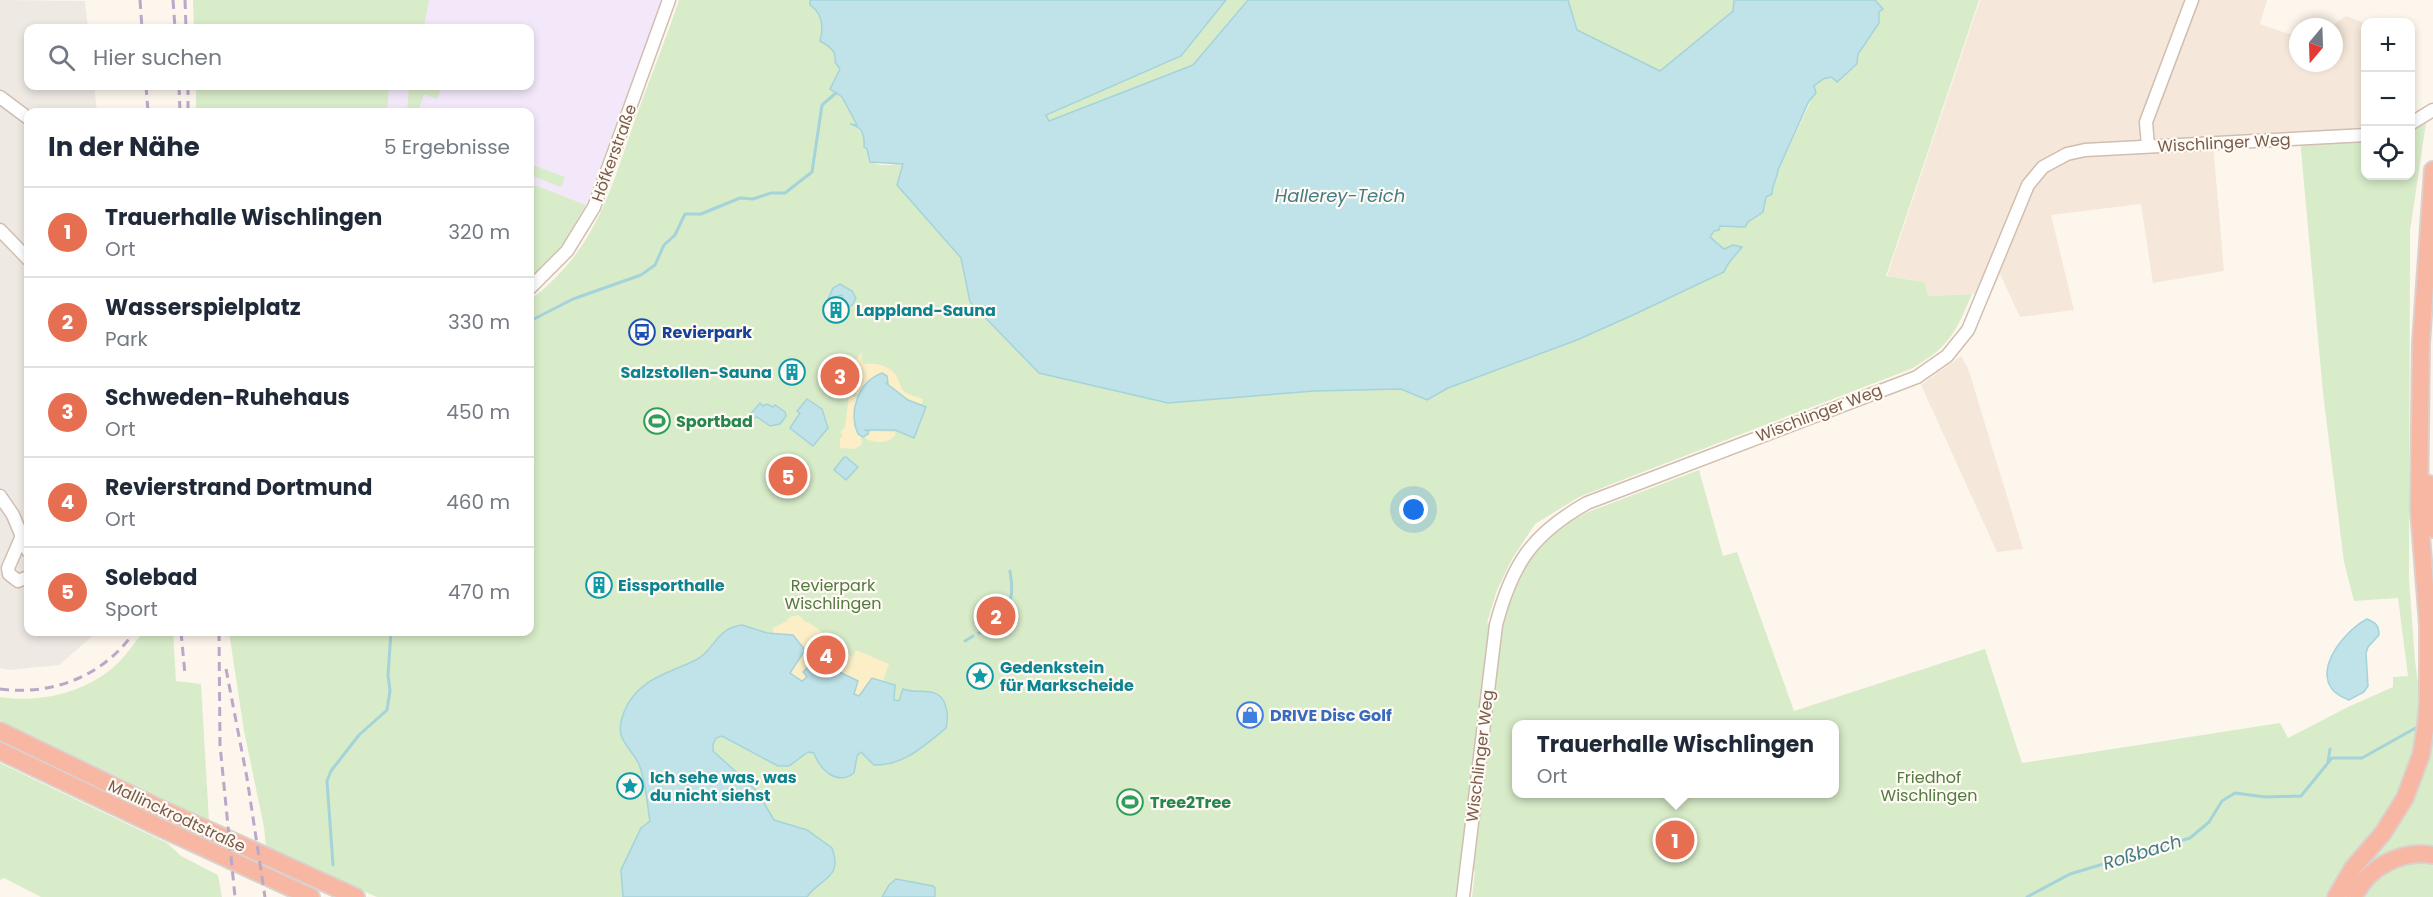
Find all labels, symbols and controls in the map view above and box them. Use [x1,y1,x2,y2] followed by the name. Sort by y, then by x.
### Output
[2289,18,2343,72] north arrow
[2361,18,2415,180] map controls
[2361,18,2415,72] button: +
[24,24,534,90] search box
[45,41,78,74] icon: search
[93,42,222,73] text: Hier suchen
[2361,72,2415,126] button: −
[586,101,642,205] street label: Höfkerstraße
[2361,126,2415,180] button: locate
[2157,128,2291,158] street label: Wischlinger Weg
[48,129,200,165] text: In der Nähe
[384,133,510,161] text: 5 Ergebnisse
[1275,183,1405,208] water label: Hallerey-Teich
[105,202,382,233] text: Trauerhalle Wischlingen
[64,218,71,246] text: 1
[448,218,510,246] text: 320 m
[105,235,135,263] text: Ort
[105,292,301,323] text: Wasserspielplatz
[821,295,851,325] building icon: Lappland-Sauna
[856,299,996,322] place label: Lappland-Sauna
[62,308,73,336] text: 2
[448,308,510,336] text: 330 m
[627,317,657,347] bus stop icon: Revierpark
[662,321,752,344] place label: Revierpark
[105,325,148,353] text: Park
[820,354,860,398] pin: 3
[777,357,807,387] building icon: Salzstollen-Sauna
[621,361,772,384] place label: Salzstollen-Sauna
[1753,378,1885,448] street label: Wischlinger Weg
[105,382,350,413] text: Schweden-Ruhehaus
[61,398,74,426] text: 3
[446,398,510,426] text: 450 m
[642,406,672,436] sports icon: Sportbad
[676,410,753,433] place label: Sportbad
[105,415,135,443] text: Ort
[768,454,808,498] pin: 5
[105,472,372,503] text: Revierstrand Dortmund
[61,488,74,516] text: 4
[446,488,510,516] text: 460 m
[1399,495,1428,524] your location
[105,505,135,533] text: Ort
[105,562,197,593] text: Solebad
[584,570,614,600] building icon: Eissporthalle
[618,574,725,597] place label: Eissporthalle
[785,574,881,615] park label: Revierpark Wischlingen
[61,578,74,606] text: 5
[448,578,510,606] text: 470 m
[976,594,1016,638] pin: 2
[105,595,158,623] text: Sport
[806,632,846,678] pin: 4
[1000,656,1134,697] place label: Gedenkstein für Markscheide
[965,661,995,691] place icon: Gedenkstein für Markscheide
[1460,688,1500,824] street label: Wischlinger Weg
[1235,700,1265,730] shop icon: DRIVE Disc Golf
[1270,704,1392,727] place label: DRIVE Disc Golf
[1512,720,1839,798] popup
[1537,729,1814,760] text: Trauerhalle Wischlingen
[1537,762,1567,790] text: Ort
[650,766,797,807] place label: Ich sehe was, was du nicht siehst
[1881,766,1977,807] park label: Friedhof Wischlingen
[615,771,645,801] place icon: Ich sehe was, was du nicht siehst
[105,774,250,858] street label: Mallinckrodtstraße
[1115,787,1145,817] sports icon: Tree2Tree
[1150,791,1231,814] place label: Tree2Tree
[1656,818,1694,862] pin: 1
[2100,828,2184,876] water label: Roßbach

